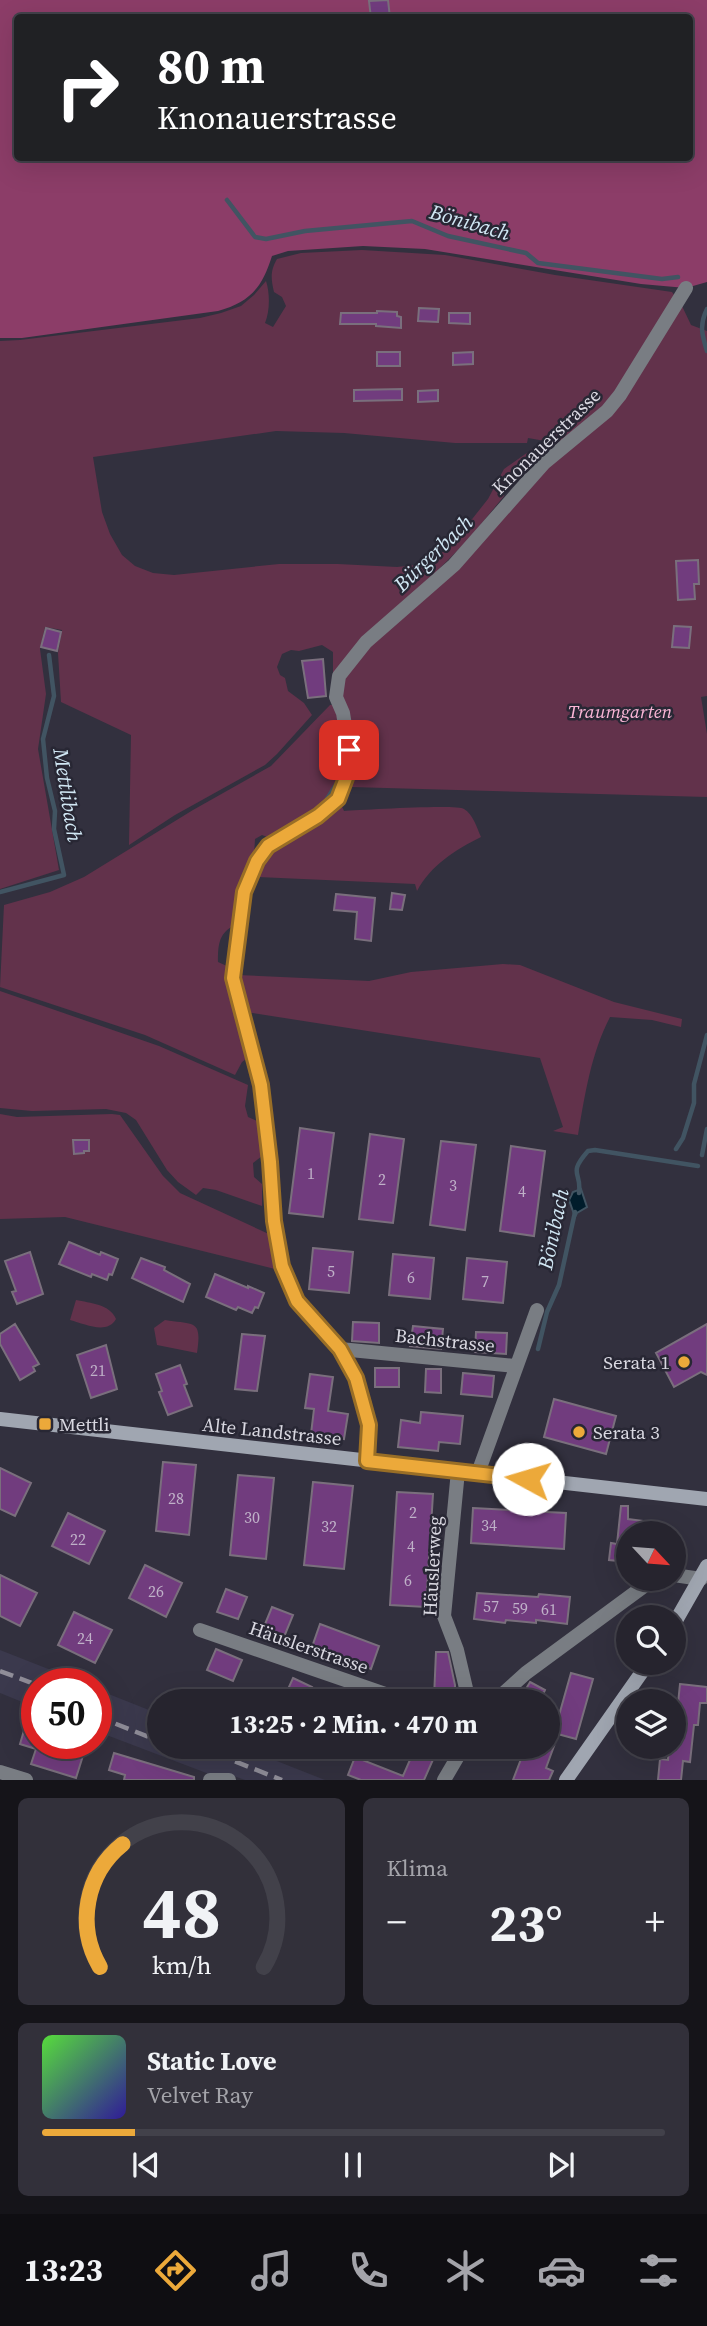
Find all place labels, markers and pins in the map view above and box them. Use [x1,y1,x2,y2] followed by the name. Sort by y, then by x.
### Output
[319,720,379,780] pin
[603,1349,670,1375] place label: Serata 1
[676,1354,692,1370] marker: Serata 1
[59,1411,110,1437] place label: Mettli
[37,1416,53,1432] marker: Mettli
[593,1419,660,1445] place label: Serata 3
[571,1424,587,1440] marker: Serata 3

